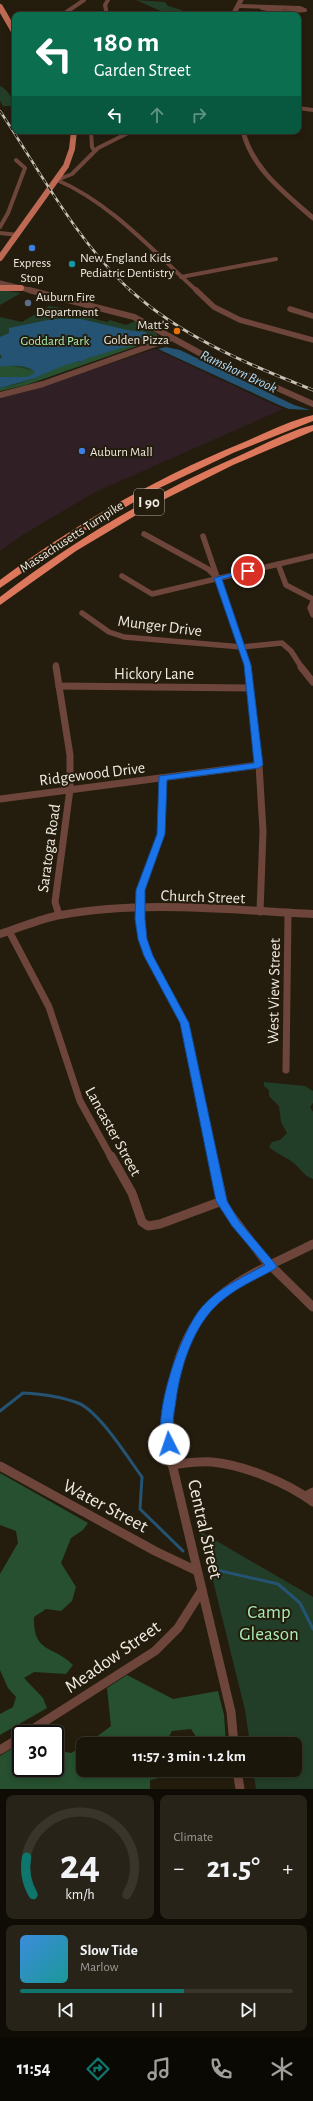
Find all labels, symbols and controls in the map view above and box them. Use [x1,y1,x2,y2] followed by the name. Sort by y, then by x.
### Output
[28,28,80,80] icon: left
[94,29,159,57] text: 180 m
[94,62,191,80] text: Garden Street
[104,104,126,126] icon: left
[146,104,168,126] icon: ahead
[188,104,210,126] icon: right
[27,243,37,253] marker: Express Stop
[80,252,174,280] place label: New England Kids Pediatric Dentistry
[13,257,51,285] place label: Express Stop
[67,259,77,269] marker: New England Kids Pediatric Dentistry
[36,291,98,319] place label: Auburn Fire Department
[23,298,33,308] marker: Auburn Fire Department
[104,319,169,347] place label: Matt's Golden Pizza
[172,326,182,336] marker: Matt's Golden Pizza
[21,335,89,348] park label: Goddard Park
[198,348,279,396] water label: Ramshorn Brook
[77,446,87,456] marker: Auburn Mall
[90,446,153,459] place label: Auburn Mall
[134,489,164,515] road number: I 90
[18,499,126,576] street label: Massachusetts Turnpike
[231,554,265,588] pin
[237,560,259,582] icon: arrive
[117,613,203,639] street label: Munger Drive
[114,666,194,683] street label: Hickory Lane
[38,760,146,788] street label: Ridgewood Drive
[35,803,63,893] street label: Saratoga Road
[160,888,246,906] street label: Church Street
[265,938,283,1044] street label: West View Street
[82,1084,144,1179] street label: Lancaster Street
[148,1423,190,1465] position arrow
[60,1476,151,1537] street label: Water Street
[184,1478,225,1581] street label: Central Street
[239,1603,299,1644] park label: Camp Gleason
[62,1617,164,1697] street label: Meadow Street
[12,1725,64,1777] speed limit sign: 30
[132,1749,246,1764] text: 11:57 · 3 min · 1.2 km
[174,1831,213,1844] text: Climate
[59,1845,100,1886] text: 24
[206,1853,260,1883] text: 21.5°
[174,1857,184,1879] text: −
[282,1857,293,1879] text: +
[65,1888,94,1902] text: km/h
[80,1943,138,1958] text: Slow Tide
[80,1961,118,1974] text: Marlow
[55,1999,77,2021] icon: previous
[146,1999,168,2021] icon: pause
[237,1999,259,2021] icon: next
[84,2055,112,2083] icon: directions
[145,2055,173,2083] icon: music
[207,2055,235,2083] icon: phone
[268,2055,296,2083] icon: climate
[17,2060,51,2078] text: 11:54

